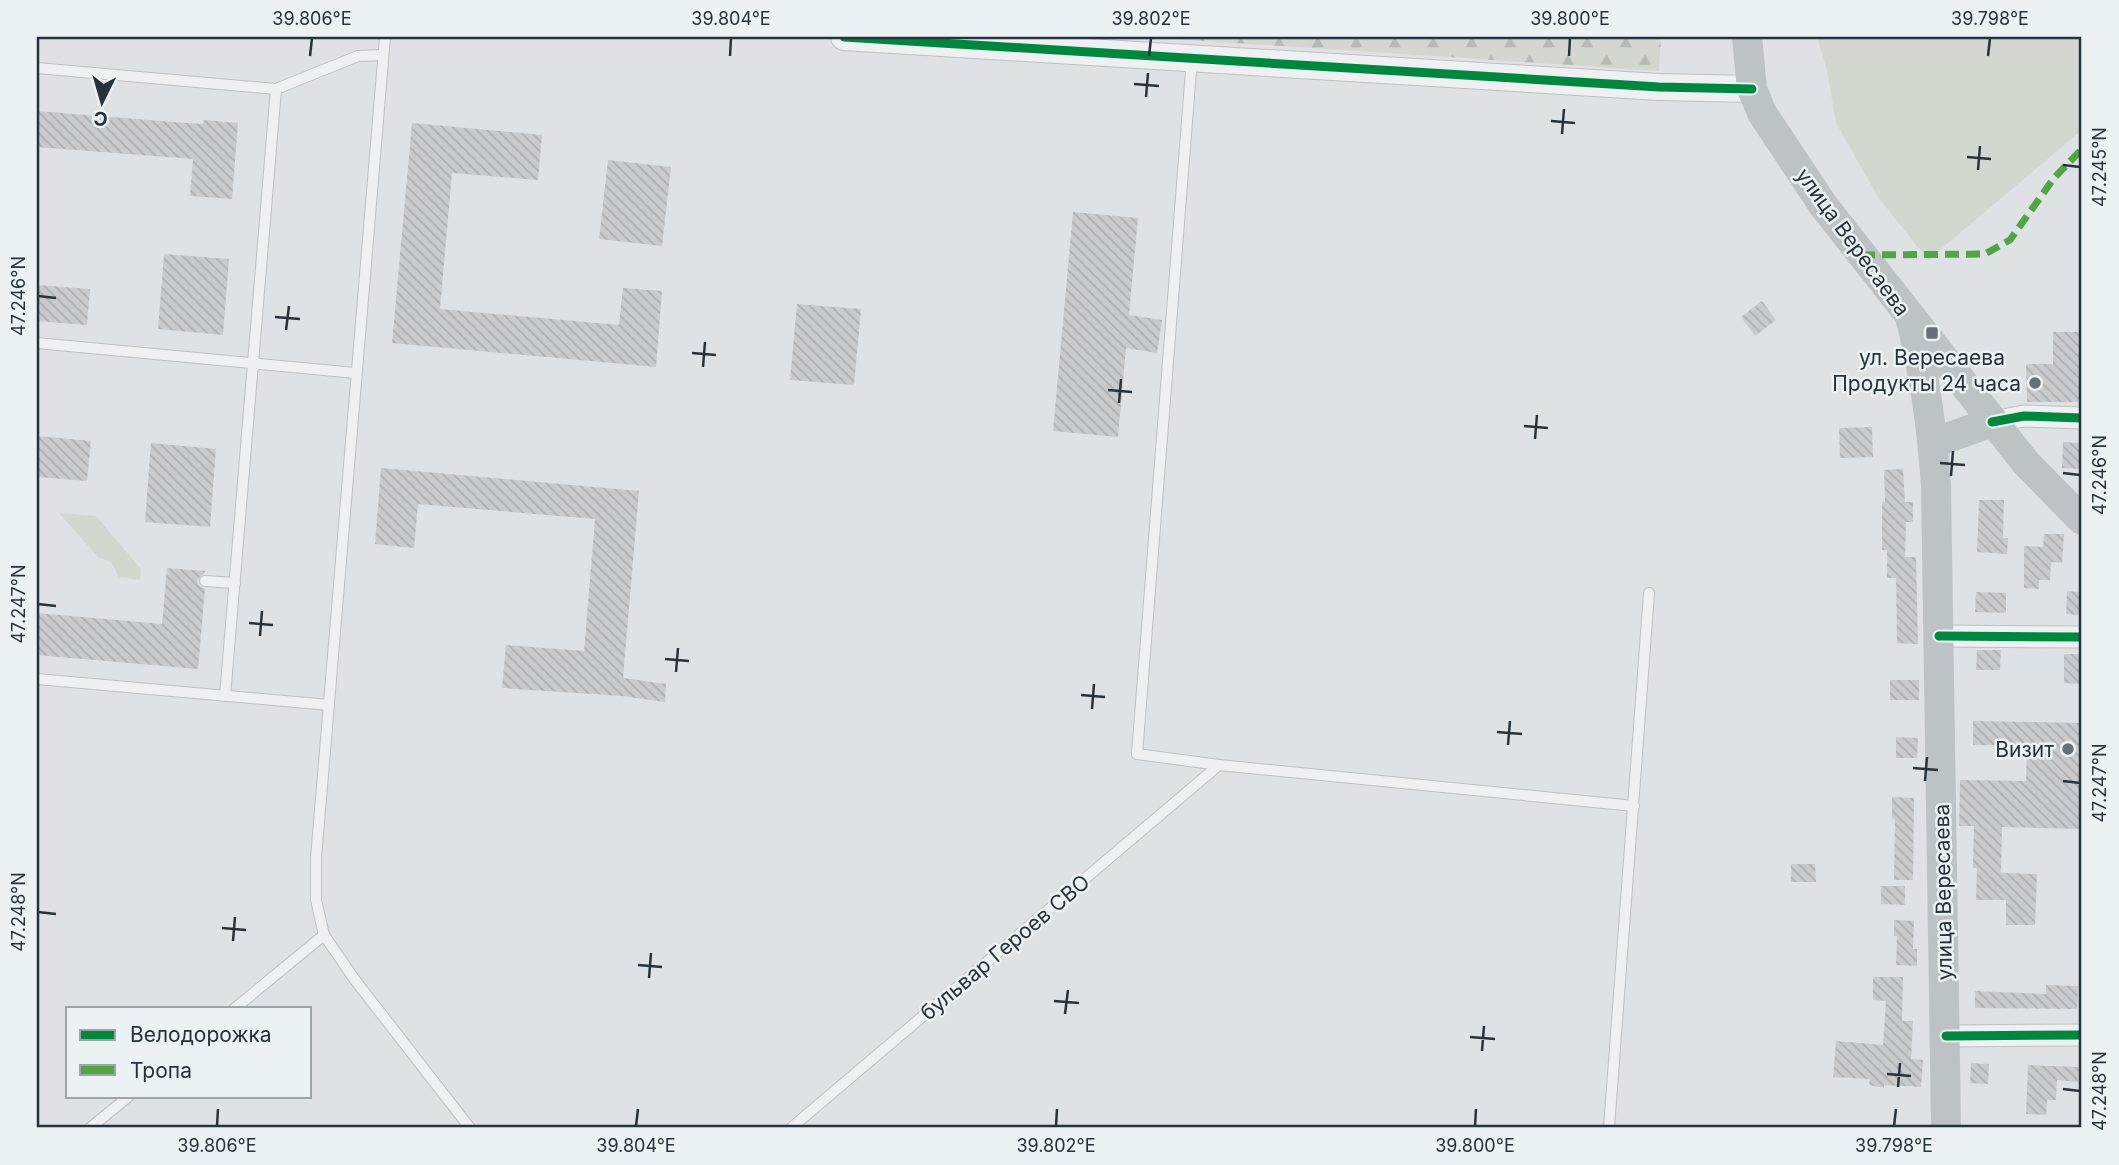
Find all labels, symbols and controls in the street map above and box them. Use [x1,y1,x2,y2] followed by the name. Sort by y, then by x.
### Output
[272,8,352,29] text: 39.806°E
[691,8,771,29] text: 39.804°E
[1111,8,1191,29] text: 39.802°E
[1530,8,1610,29] text: 39.800°E
[1951,8,2029,29] text: 39.798°E
[66,66,136,136] north arrow
[93,106,109,131] text: С
[2089,127,2110,207] text: 47.245°N
[1791,163,1915,321] street label: улица Вересаева
[8,256,29,336] text: 47.246°N
[1924,325,1940,341] marker: ул. Вересаева
[1859,345,2005,370] place label: ул. Вересаева
[1832,371,2021,396] place label: Продукты 24 часа
[2027,375,2043,391] marker: Продукты 24 часа
[2089,435,2110,515] text: 47.246°N
[8,564,29,644] text: 47.247°N
[1995,737,2054,762] place label: Визит
[2060,741,2076,757] marker: Визит
[2089,743,2110,823] text: 47.247°N
[1929,804,1957,980] street label: улица Вересаева
[915,869,1095,1025] street label: бульвар Героев СВО
[8,872,29,952] text: 47.248°N
[66,1007,312,1098] legend
[130,1022,272,1047] text: Велодорожка
[2089,1051,2110,1131] text: 47.248°N
[130,1058,192,1083] text: Тропа
[177,1135,257,1156] text: 39.806°E
[596,1135,676,1156] text: 39.804°E
[1016,1135,1096,1156] text: 39.802°E
[1435,1135,1515,1156] text: 39.800°E
[1855,1135,1933,1156] text: 39.798°E

